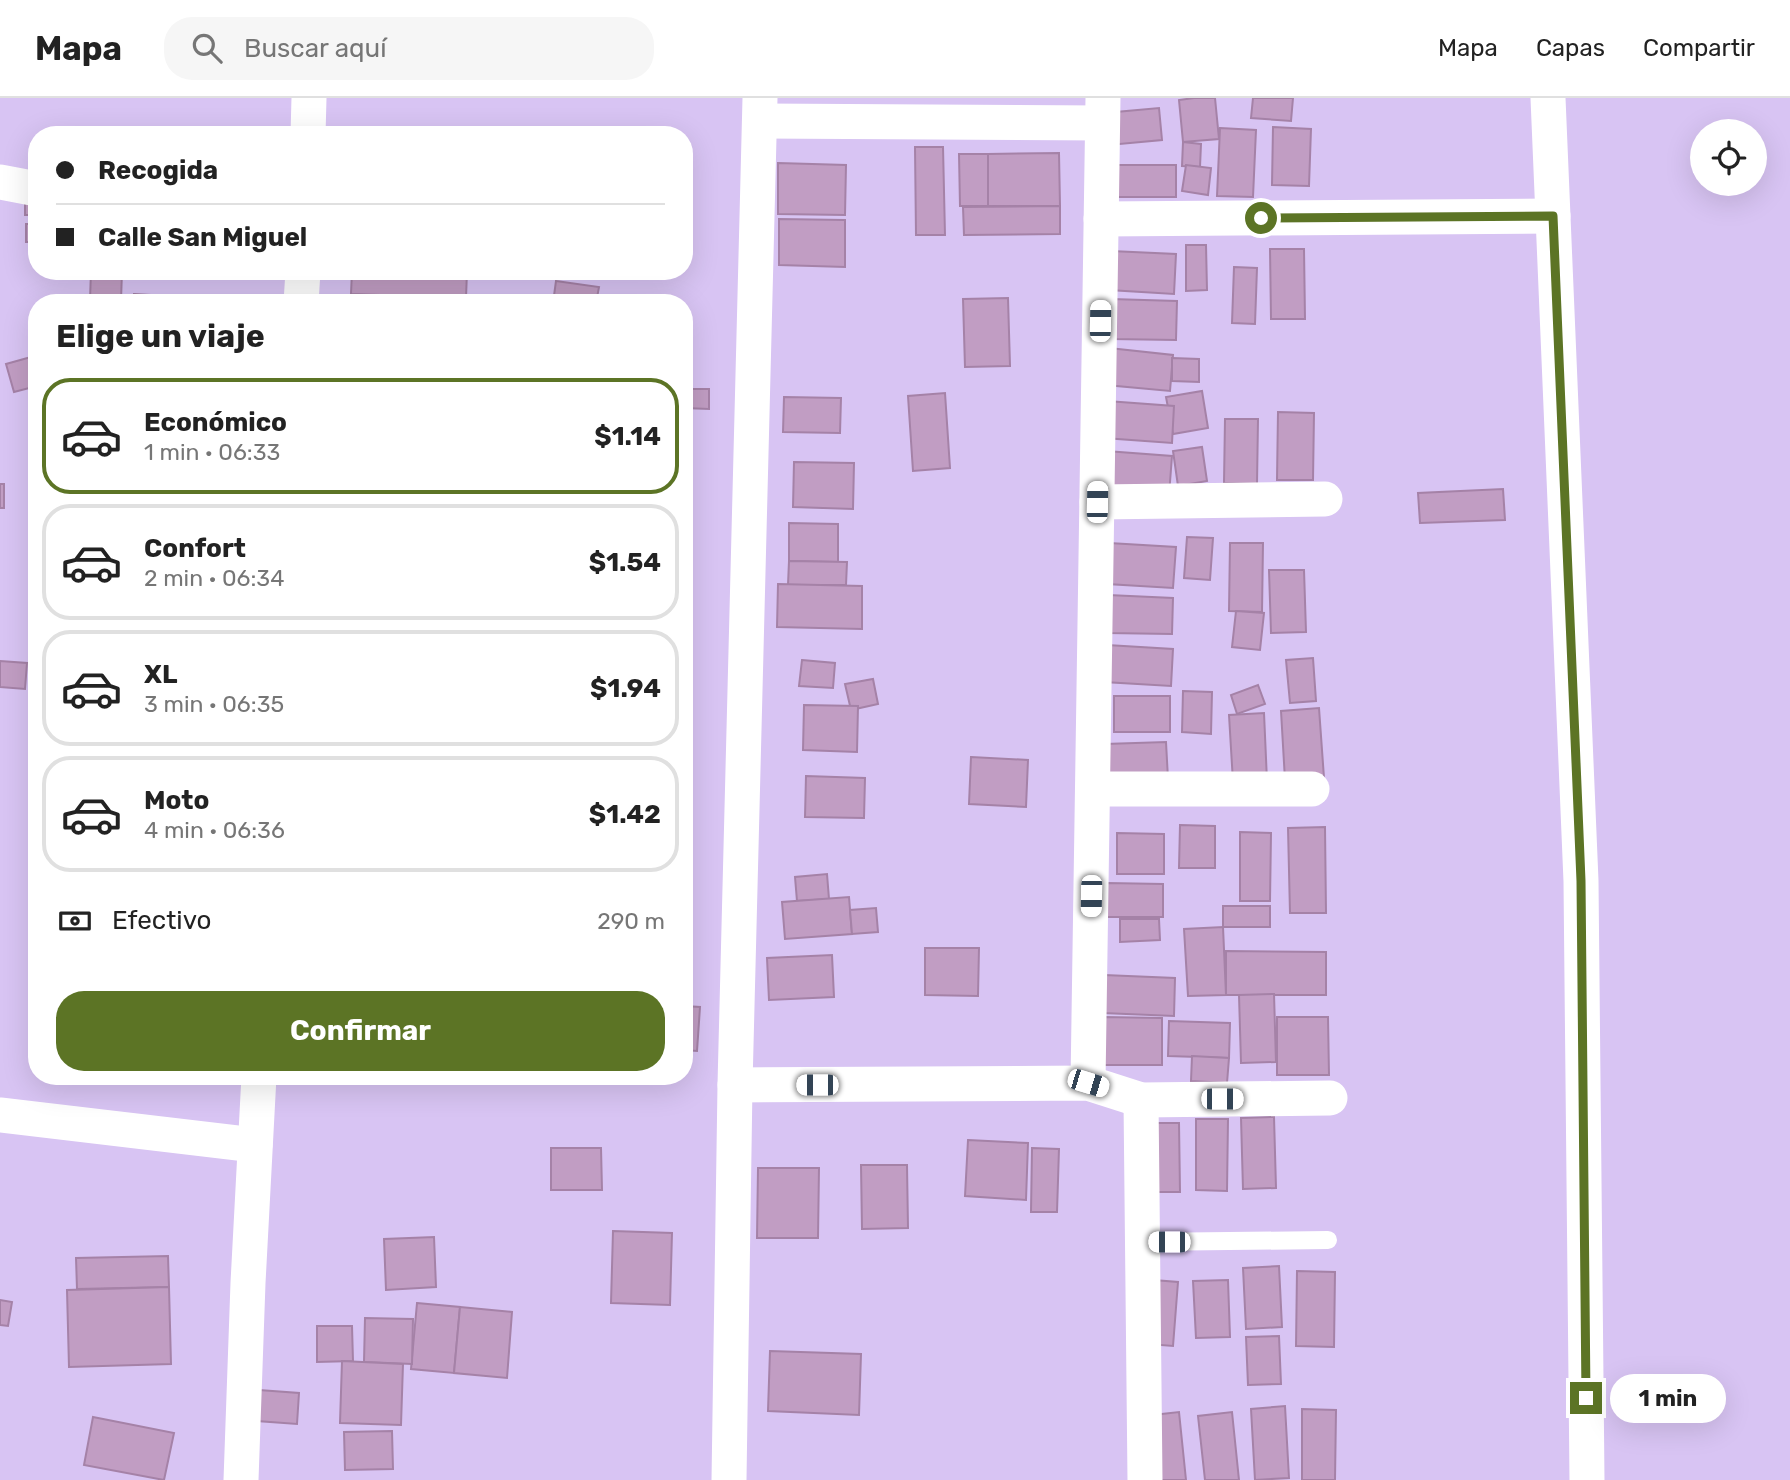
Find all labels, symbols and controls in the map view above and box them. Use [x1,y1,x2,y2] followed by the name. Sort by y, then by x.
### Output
[164,17,654,80] search box
[35,29,122,68] text: Mapa
[188,29,226,67] icon: search
[244,33,387,64] text: Buscar aquí
[1438,34,1498,62] text: Mapa
[1536,34,1605,62] text: Capas
[1643,34,1755,62] text: Compartir
[1690,119,1767,196] map controls
[1690,119,1767,196] button: locate
[98,155,218,186] text: Recogida
[1245,202,1277,234] route start
[98,222,307,253] text: Calle San Miguel
[1090,300,1111,342] car
[56,317,265,355] text: Elige un viaje
[60,405,123,468] icon: car
[144,407,287,438] text: Económico
[594,421,661,452] text: $1.14
[144,438,280,466] text: 1 min · 06:33
[1087,481,1108,523] car
[60,531,123,594] icon: car
[144,533,246,564] text: Confort
[589,547,661,578] text: $1.54
[144,564,284,592] text: 2 min · 06:34
[60,657,123,720] icon: car
[144,659,177,690] text: XL
[590,673,661,704] text: $1.94
[144,690,284,718] text: 3 min · 06:35
[60,783,123,846] icon: car
[144,785,209,816] text: Moto
[589,799,661,830] text: $1.42
[144,816,285,844] text: 4 min · 06:36
[1081,875,1102,917] car
[56,902,94,940] icon: cash
[112,905,211,936] text: Efectivo
[597,907,665,935] text: 290 m
[56,991,665,1071] button: Confirmar
[1065,1067,1112,1099] car
[797,1075,839,1096] car
[1202,1089,1244,1110] car
[1149,1232,1191,1253] car
[1610,1374,1726,1422] callout: 1 min
[1570,1382,1602,1414] route end
[1639,1384,1697,1412] text: 1 min

